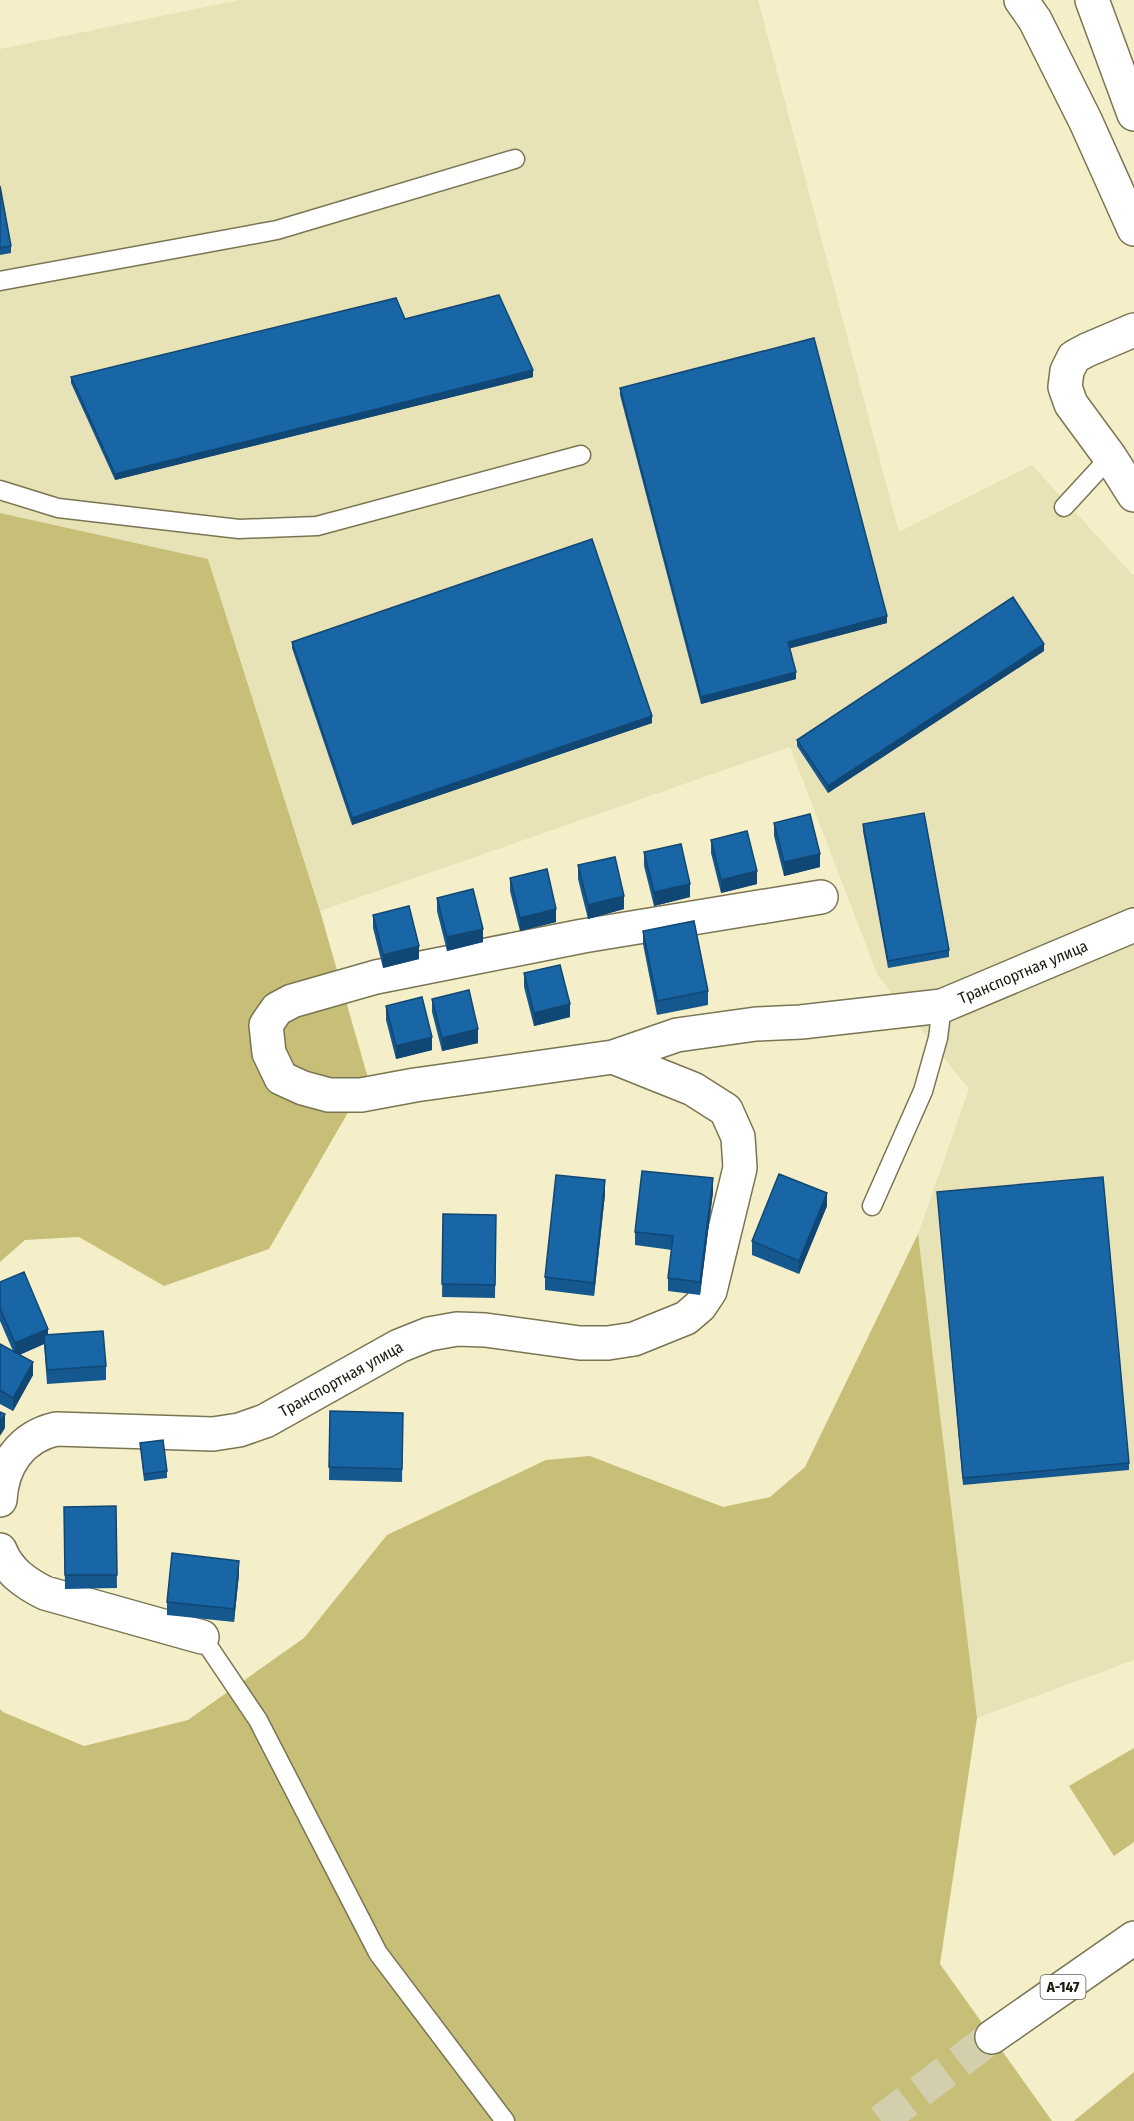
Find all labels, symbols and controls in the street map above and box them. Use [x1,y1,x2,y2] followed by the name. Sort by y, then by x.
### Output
[955,936,1091,1008] street label: Транспортная улица
[276,1337,406,1421] street label: Транспортная улица
[1040,1975,1086,1999] road number: А-147

